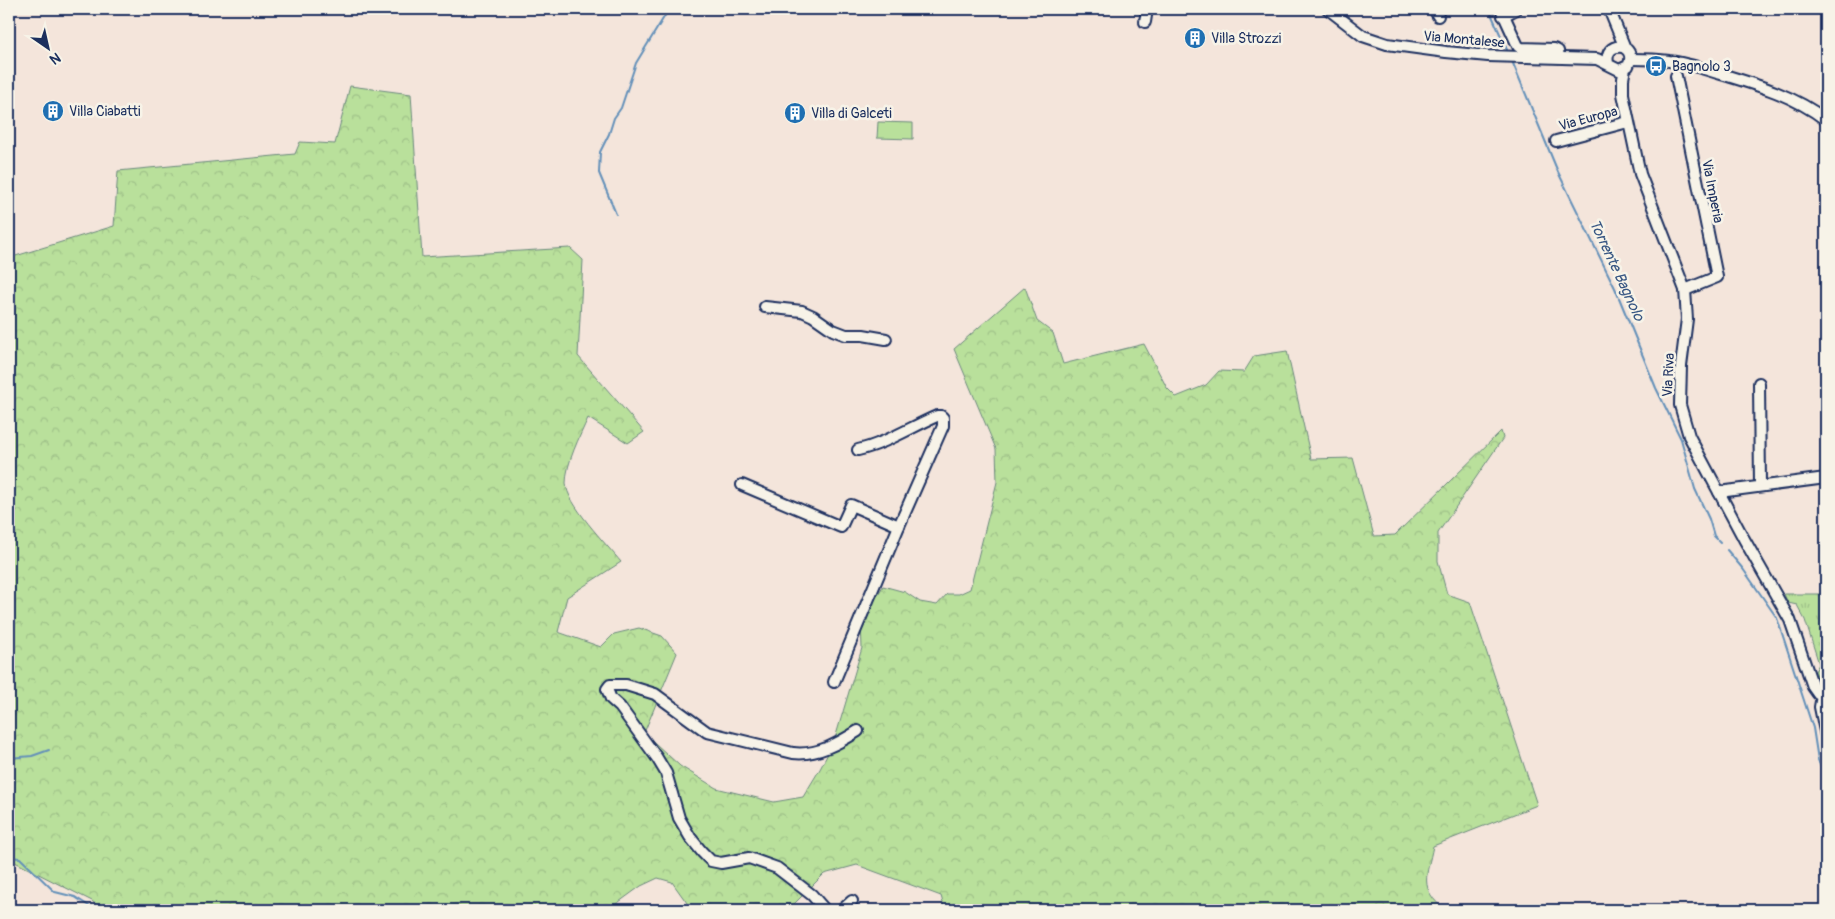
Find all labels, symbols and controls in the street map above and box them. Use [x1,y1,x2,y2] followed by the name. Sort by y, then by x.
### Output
[22,22,72,72] north arrow
[1183,26,1207,50] building icon: Villa Strozzi
[1423,27,1505,52] street label: Via Montalese
[1211,30,1282,47] place label: Villa Strozzi
[46,49,64,68] text: N
[1644,54,1668,78] bus stop icon: Bagnolo 3
[1672,58,1731,75] place label: Bagnolo 3
[41,99,65,123] building icon: Villa Ciabatti
[783,101,807,125] building icon: Villa di Galceti
[1557,102,1619,134] street label: Via Europa
[69,103,141,120] place label: Villa Ciabatti
[811,105,892,122] place label: Villa di Galceti
[1698,158,1727,224] street label: Via Imperia
[1585,216,1649,325] water label: Torrente Bagnolo
[1659,352,1678,398] street label: Via Riva

